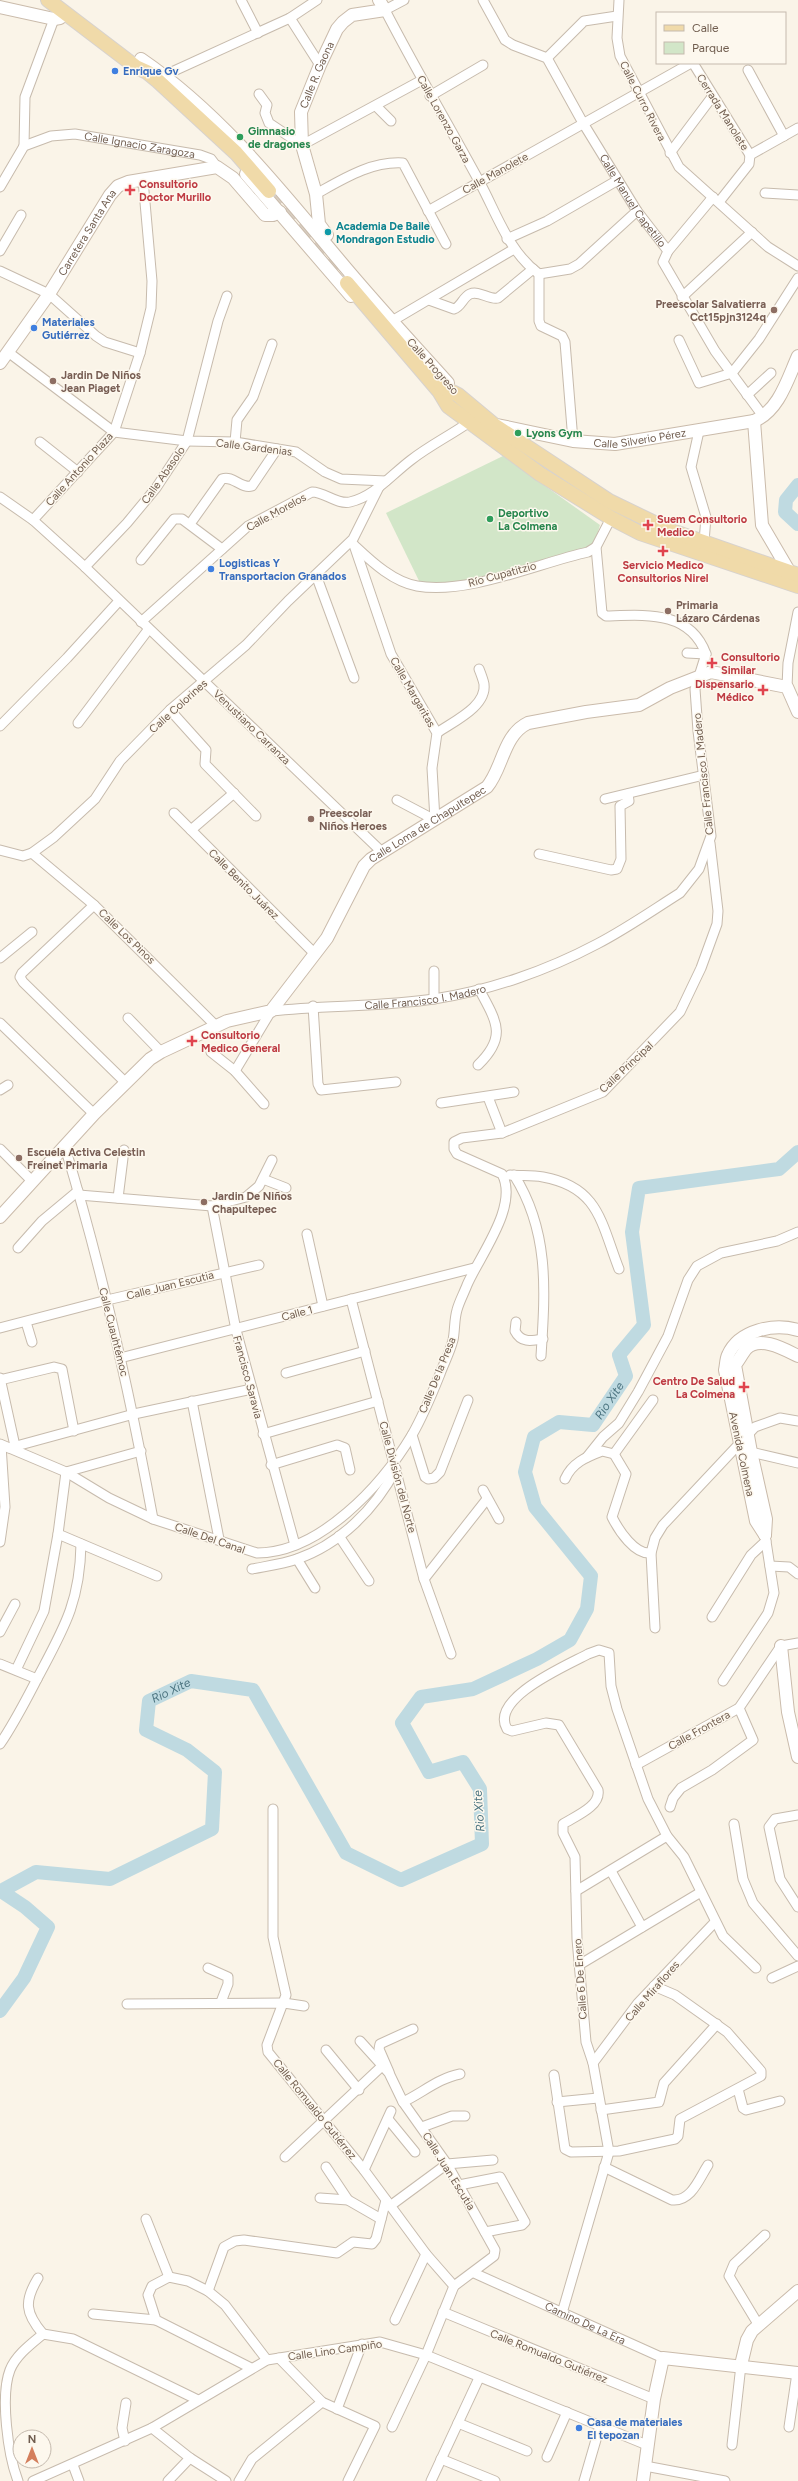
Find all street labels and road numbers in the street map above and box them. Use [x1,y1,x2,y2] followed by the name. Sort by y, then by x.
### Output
[297,40,337,110] street label: Calle R. Gaona
[617,59,668,143] street label: Calle Curro Rivera
[694,72,751,153] street label: Cerrada Manolete
[414,73,473,165] street label: Calle Lorenzo Garza
[83,130,196,161] street label: Calle Ignacio Zaragoza
[460,150,530,197] street label: Calle Manolete
[597,152,669,250] street label: Calle Manuel Capetillo
[56,187,119,278] street label: Carretera Santa Ana
[404,336,461,397] street label: Calle Progreso
[593,426,687,451] street label: Calle Silverio Pérez
[43,430,116,509] street label: Calle Antonio Plaza
[215,436,293,459] street label: Calle Gardenias
[139,444,188,506] street label: Calle Abasolo
[244,491,308,534] street label: Calle Morelos
[467,559,538,590] street label: Río Cupatitzio
[387,655,438,730] street label: Calle Margaritas
[147,677,210,736] street label: Calle Colorines
[210,687,293,767] street label: Venustiano Carranza
[691,712,716,836] street label: Calle Francisco I. Madero
[366,783,489,866] street label: Calle Loma de Chapultepec
[206,846,282,922] street label: Calle Benito Juárez
[96,906,158,967] street label: Calle Los Pinos
[364,982,488,1012] street label: Calle Francisco I. Madero
[597,1039,656,1096] street label: Calle Principal
[125,1268,215,1303] street label: Calle Juan Escutia
[96,1286,131,1378] street label: Calle Cuauhtémoc
[280,1303,314,1324] street label: Calle 1
[230,1334,265,1420] street label: Francisco Saravia
[416,1335,459,1415] street label: Calle De la Presa
[726,1411,757,1498] street label: Avenida Colmena
[376,1420,419,1534] street label: Calle División del Norte
[173,1520,247,1557] street label: Calle Del Canal
[666,1708,732,1753] street label: Calle Frontera
[571,1938,590,2020] street label: Calle 6 De Enero
[623,1958,682,2024] street label: Calle Miraflores
[270,2056,359,2162] street label: Calle Romualdo Gutiérrez
[419,2130,478,2213] street label: Calle Juan Escutia
[543,2300,627,2347] street label: Camino De La Era
[488,2327,609,2386] street label: Calle Romualdo Gutiérrez
[287,2337,383,2364] street label: Calle Lino Campiño

